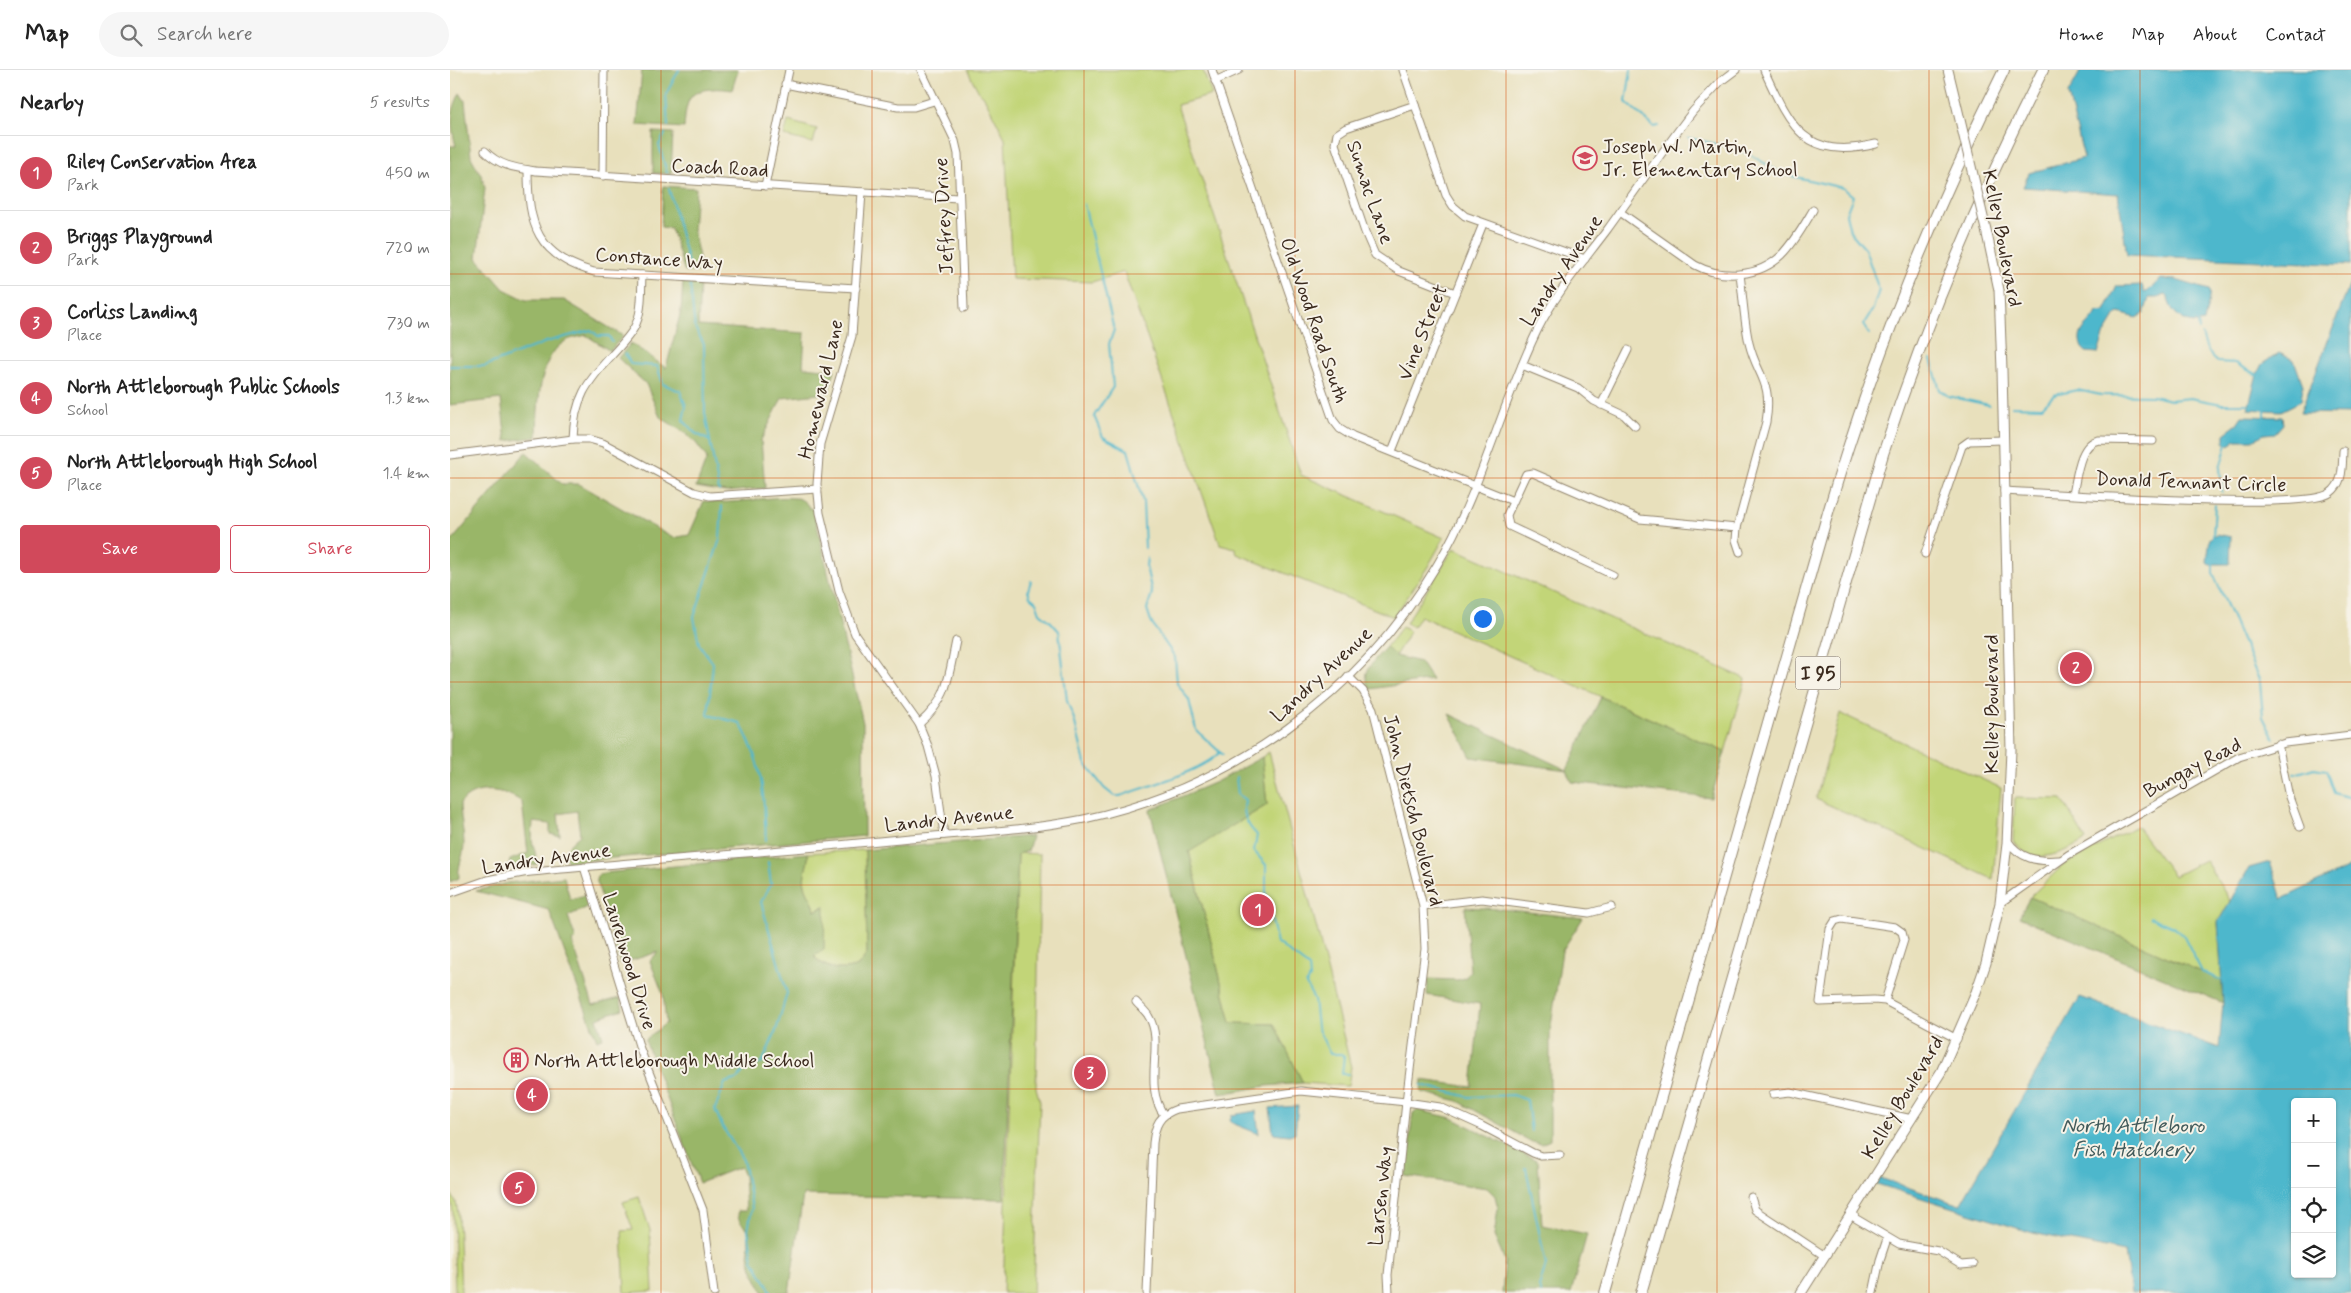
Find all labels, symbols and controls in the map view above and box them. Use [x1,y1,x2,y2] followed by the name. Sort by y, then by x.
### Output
[99,12,449,57] search box
[25,19,69,50] text: Map
[117,21,145,49] icon: search
[157,22,253,47] text: Search here
[2059,23,2104,47] text: Home
[2132,23,2165,47] text: Map
[2193,23,2237,47] text: About
[2265,23,2326,47] text: Contact
[20,89,84,117] text: Nearby
[370,92,430,113] text: 5 results
[1602,134,1798,184] place label: Joseph W. Martin, Jr. Elementary School
[1339,137,1400,248] street label: Sumac Lane
[1572,145,1598,171] school or university icon: Joseph W. Martin, Jr. Elementary School
[67,150,257,175] text: Riley Conservation Area
[670,152,769,185] street label: Coach Road
[928,157,961,275] street label: Jeffrey Drive
[32,163,40,184] text: 1
[385,163,430,184] text: 450 m
[1975,167,2028,309] street label: Kelley Boulevard
[67,175,99,196] text: Park
[1515,209,1610,332] street label: Landry Avenue
[67,225,213,250] text: Briggs Playground
[1273,234,1355,407] street label: Old Wood Road South
[32,238,40,259] text: 2
[385,238,430,259] text: 720 m
[594,242,724,277] street label: Constance Way
[67,250,99,271] text: Park
[1392,280,1455,385] street label: Vine Street
[67,300,197,325] text: Corliss Landing
[32,313,40,334] text: 3
[387,313,430,334] text: 730 m
[792,317,851,462] street label: Homeward Lane
[67,325,102,346] text: Place
[67,375,340,400] text: North Attleborough Public Schools
[31,388,41,409] text: 4
[385,388,430,409] text: 1.3 km
[67,400,108,421] text: School
[67,450,318,475] text: North Attleborough High School
[31,463,41,484] text: 5
[383,463,430,484] text: 1.4 km
[2095,466,2287,499] street label: Donald Tennant Circle
[67,475,102,496] text: Place
[20,525,220,573] button: Save
[230,525,430,573] button: Share
[1470,606,1496,632] your location
[1265,621,1379,729] street label: Landry Avenue
[1979,634,2006,774] street label: Kelley Boulevard
[2060,649,2092,687] pin: 2
[1796,656,1840,690] road number: I 95
[1376,712,1449,909] street label: John Dietsch Boulevard
[2139,731,2247,806] street label: Bungay Road
[883,799,1015,840] street label: Landry Avenue
[480,837,612,882] street label: Landry Avenue
[595,890,662,1033] street label: Laurelwood Drive
[1242,891,1274,929] pin: 1
[1856,1031,1951,1164] street label: Kelley Boulevard
[503,1047,529,1073] building icon: North Attleborough Middle School
[534,1048,815,1075] place label: North Attleborough Middle School
[1074,1054,1106,1092] pin: 3
[516,1076,548,1114] pin: 4
[2291,1098,2336,1278] map controls
[2291,1098,2336,1143] button: +
[2062,1112,2206,1164] water label: North Attleboro Fish Hatchery
[2291,1143,2336,1188] button: −
[1363,1145,1400,1247] street label: Larsen Way
[503,1169,535,1207] pin: 5
[2291,1188,2336,1233] button: locate
[2291,1233,2336,1278] button: layers

